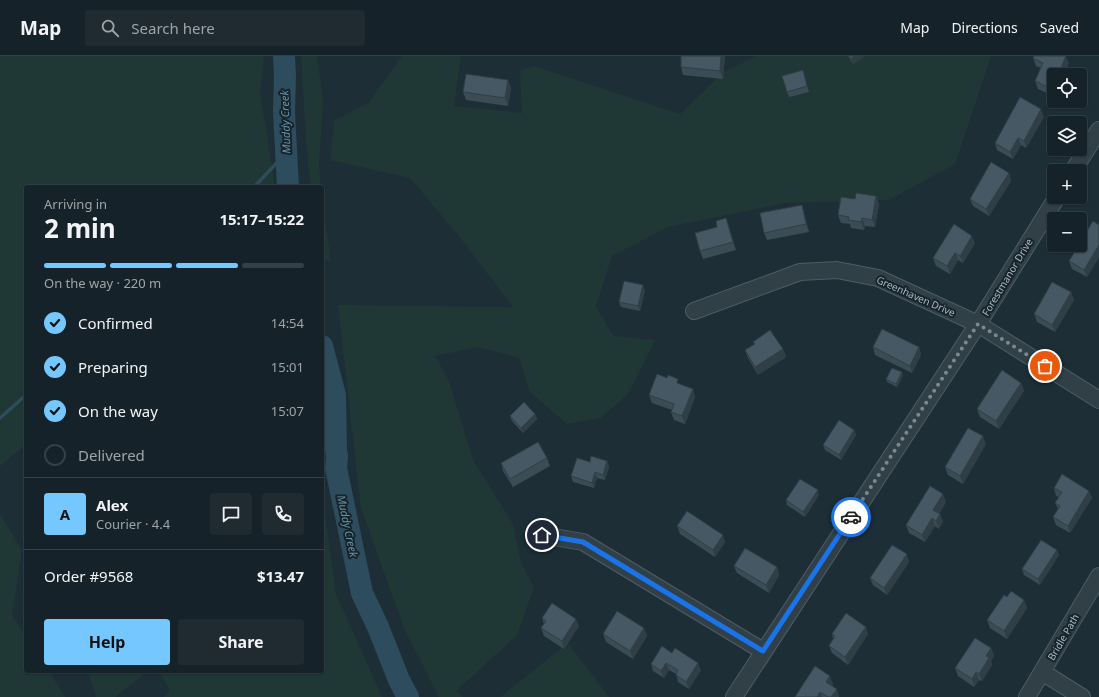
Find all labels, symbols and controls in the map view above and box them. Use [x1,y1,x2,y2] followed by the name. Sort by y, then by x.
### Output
[85,10,365,46] search box
[20,15,61,41] text: Map
[99,17,121,39] icon: search
[131,18,215,38] text: Search here
[900,18,929,37] text: Map
[951,18,1018,37] text: Directions
[1040,18,1079,37] text: Saved
[1047,68,1087,252] map controls
[1047,68,1087,108] button: locate
[276,90,294,154] water label: Muddy Creek
[1047,116,1087,156] button: layers
[1047,164,1087,204] button: +
[44,195,107,213] text: Arriving in
[219,209,304,229] text: 15:17–15:22
[44,210,116,246] text: 2 min
[1047,212,1087,252] button: −
[978,235,1036,318] street label: Forestmanor Drive
[874,272,958,320] street label: Greenhaven Drive
[44,274,161,292] text: On the way · 220 m
[44,312,66,334] icon: check
[78,313,153,333] text: Confirmed
[271,314,304,332] text: 14:54
[1028,349,1062,383] pin
[1034,355,1056,377] icon: bag
[44,356,66,378] icon: check
[78,357,148,377] text: Preparing
[271,358,304,376] text: 15:01
[44,400,66,422] icon: check
[78,401,158,421] text: On the way
[271,402,304,420] text: 15:07
[78,445,145,465] text: Delivered
[210,493,252,535] button: chat
[262,493,304,535] button: phone
[334,493,362,559] water label: Muddy Creek
[96,495,128,515] text: Alex
[831,497,871,537] courier
[60,504,70,524] text: A
[840,506,862,528] icon: car
[96,515,170,533] text: Courier · 4.4
[525,518,559,552] pin
[531,524,553,546] icon: home
[44,566,133,586] text: Order #9568
[257,566,304,586] text: $13.47
[1044,611,1082,663] street label: Bridle Path
[44,619,170,665] button: Help
[178,619,304,665] button: Share

